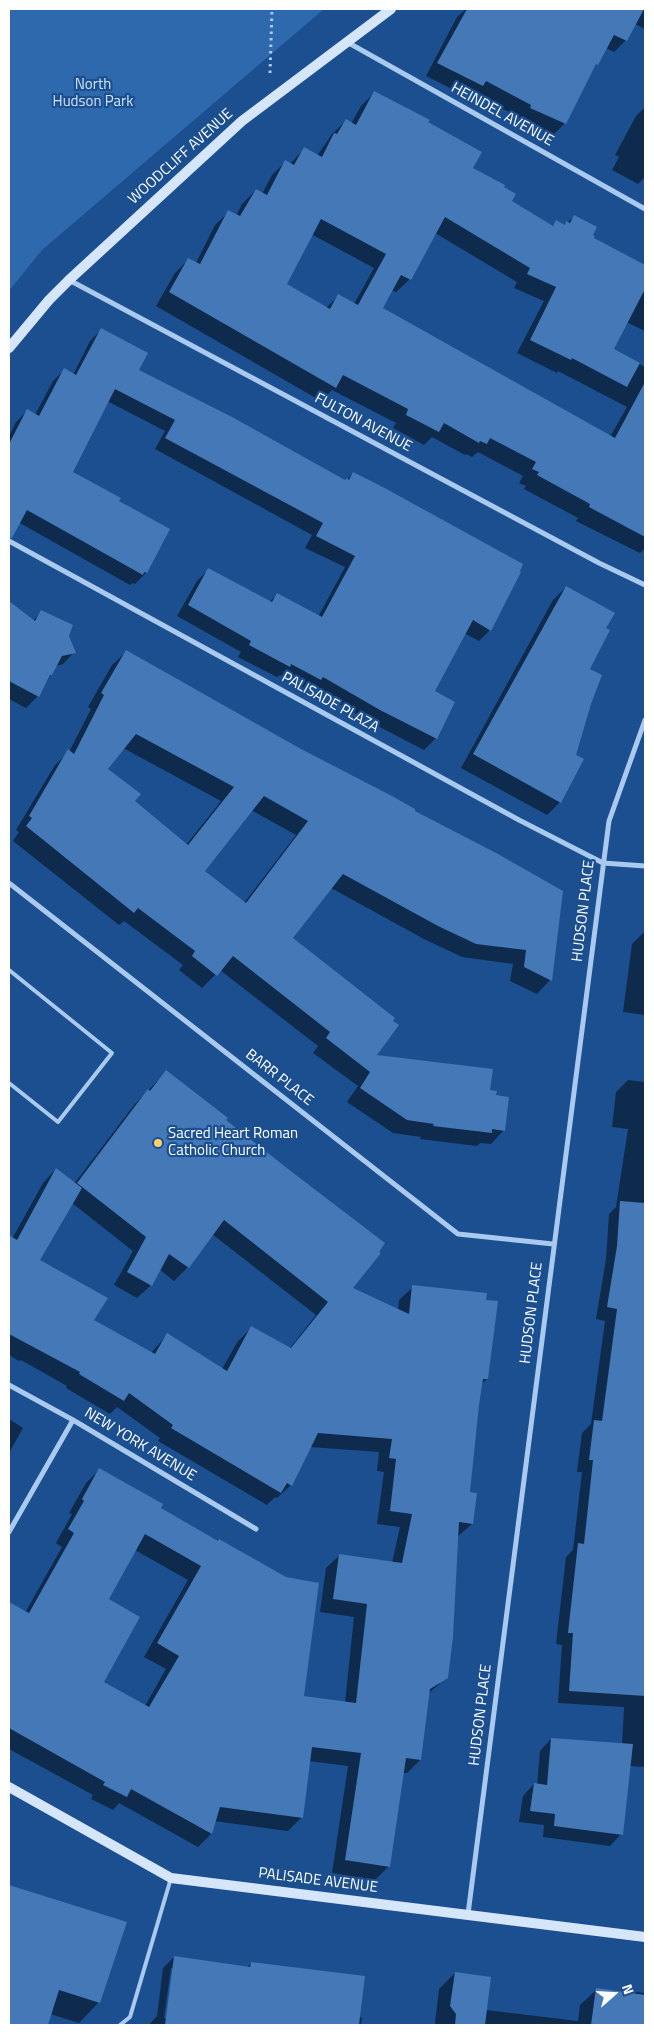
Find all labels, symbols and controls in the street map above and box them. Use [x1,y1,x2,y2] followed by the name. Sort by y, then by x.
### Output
[53,76,133,111] park label: North Hudson Park
[448,79,556,151] street label: HEINDEL AVENUE
[125,105,237,209] street label: WOODCLIFF AVENUE
[311,390,415,456] street label: FULTON AVENUE
[278,669,382,737] street label: PALISADE PLAZA
[569,859,599,963] street label: HUDSON PLACE
[242,1046,316,1110] street label: BARR PLACE
[168,1125,298,1160] place label: Sacred Heart Roman Catholic Church
[152,1137,164,1149] marker: Sacred Heart Roman Catholic Church
[517,1261,547,1365] street label: HUDSON PLACE
[81,1405,199,1485] street label: NEW YORK AVENUE
[466,1663,496,1767] street label: HUDSON PLACE
[257,1865,379,1897] street label: PALISADE AVENUE
[589,1969,639,2019] north arrow
[617,1981,640,1997] text: N

